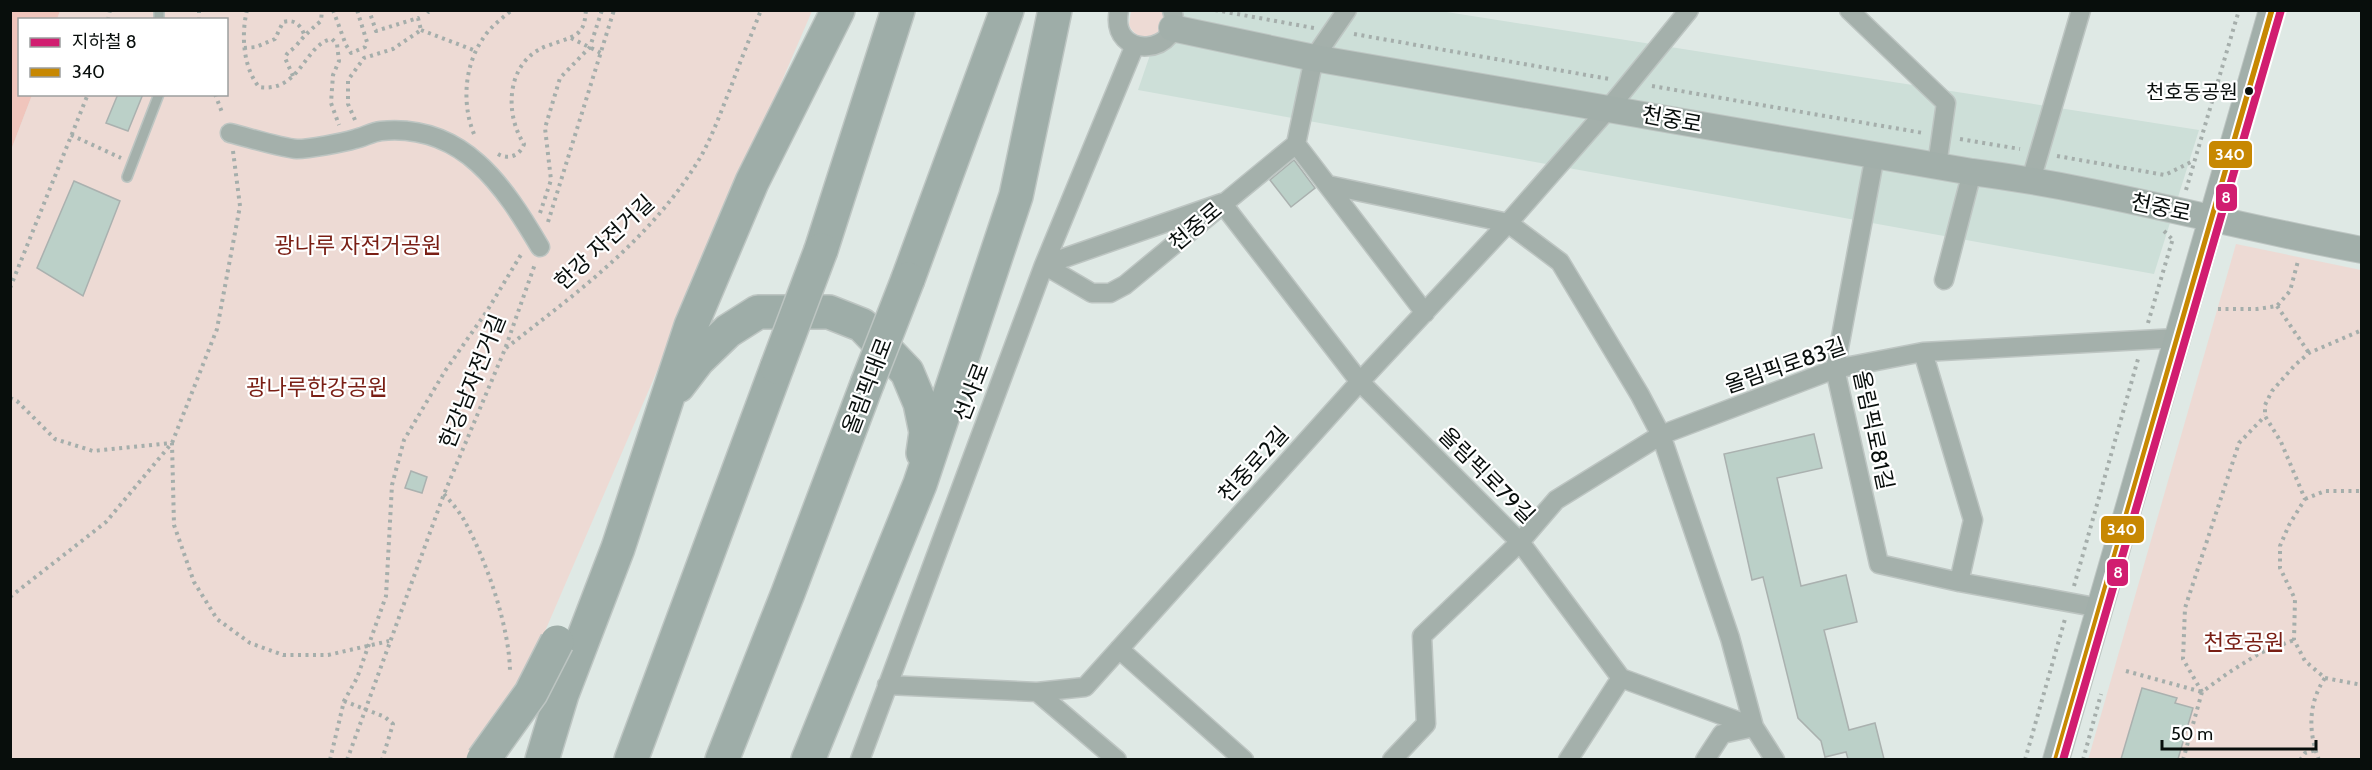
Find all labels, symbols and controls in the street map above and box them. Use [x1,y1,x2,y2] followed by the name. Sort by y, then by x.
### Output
[18,18,228,96] legend
[72,31,137,53] text: 지하철 8
[72,61,105,83] text: 340
[2146,80,2238,104] place label: 천호동공원
[2243,85,2255,97] marker: 천호동공원
[1640,101,1704,138] street label: 천중로
[2208,140,2253,169] line badge: 340
[2215,145,2245,164] text: 340
[2215,183,2238,212] line badge: 8
[2128,188,2193,227] street label: 천중로
[2221,188,2231,207] text: 8
[549,189,660,295] street label: 한강 자전거길
[1163,197,1227,256] street label: 천중로
[275,232,441,259] park label: 광나루 자전거공원
[433,310,512,452] street label: 한강남자전거길
[1721,332,1849,399] street label: 올림픽로83길
[837,334,898,438] street label: 올림픽대로
[948,359,995,425] street label: 선사로
[1848,368,1899,492] street label: 올림픽로81길
[246,374,388,401] park label: 광나루한강공원
[1212,421,1294,508] street label: 천중로2길
[1433,422,1540,529] street label: 올림픽로79길
[2100,515,2145,544] line badge: 340
[2107,520,2137,539] text: 340
[2106,558,2129,587] line badge: 8
[2113,563,2123,582] text: 8
[2204,629,2284,656] park label: 천호공원
[2162,713,2316,751] scale bar
[2171,723,2213,745] text: 50 m

